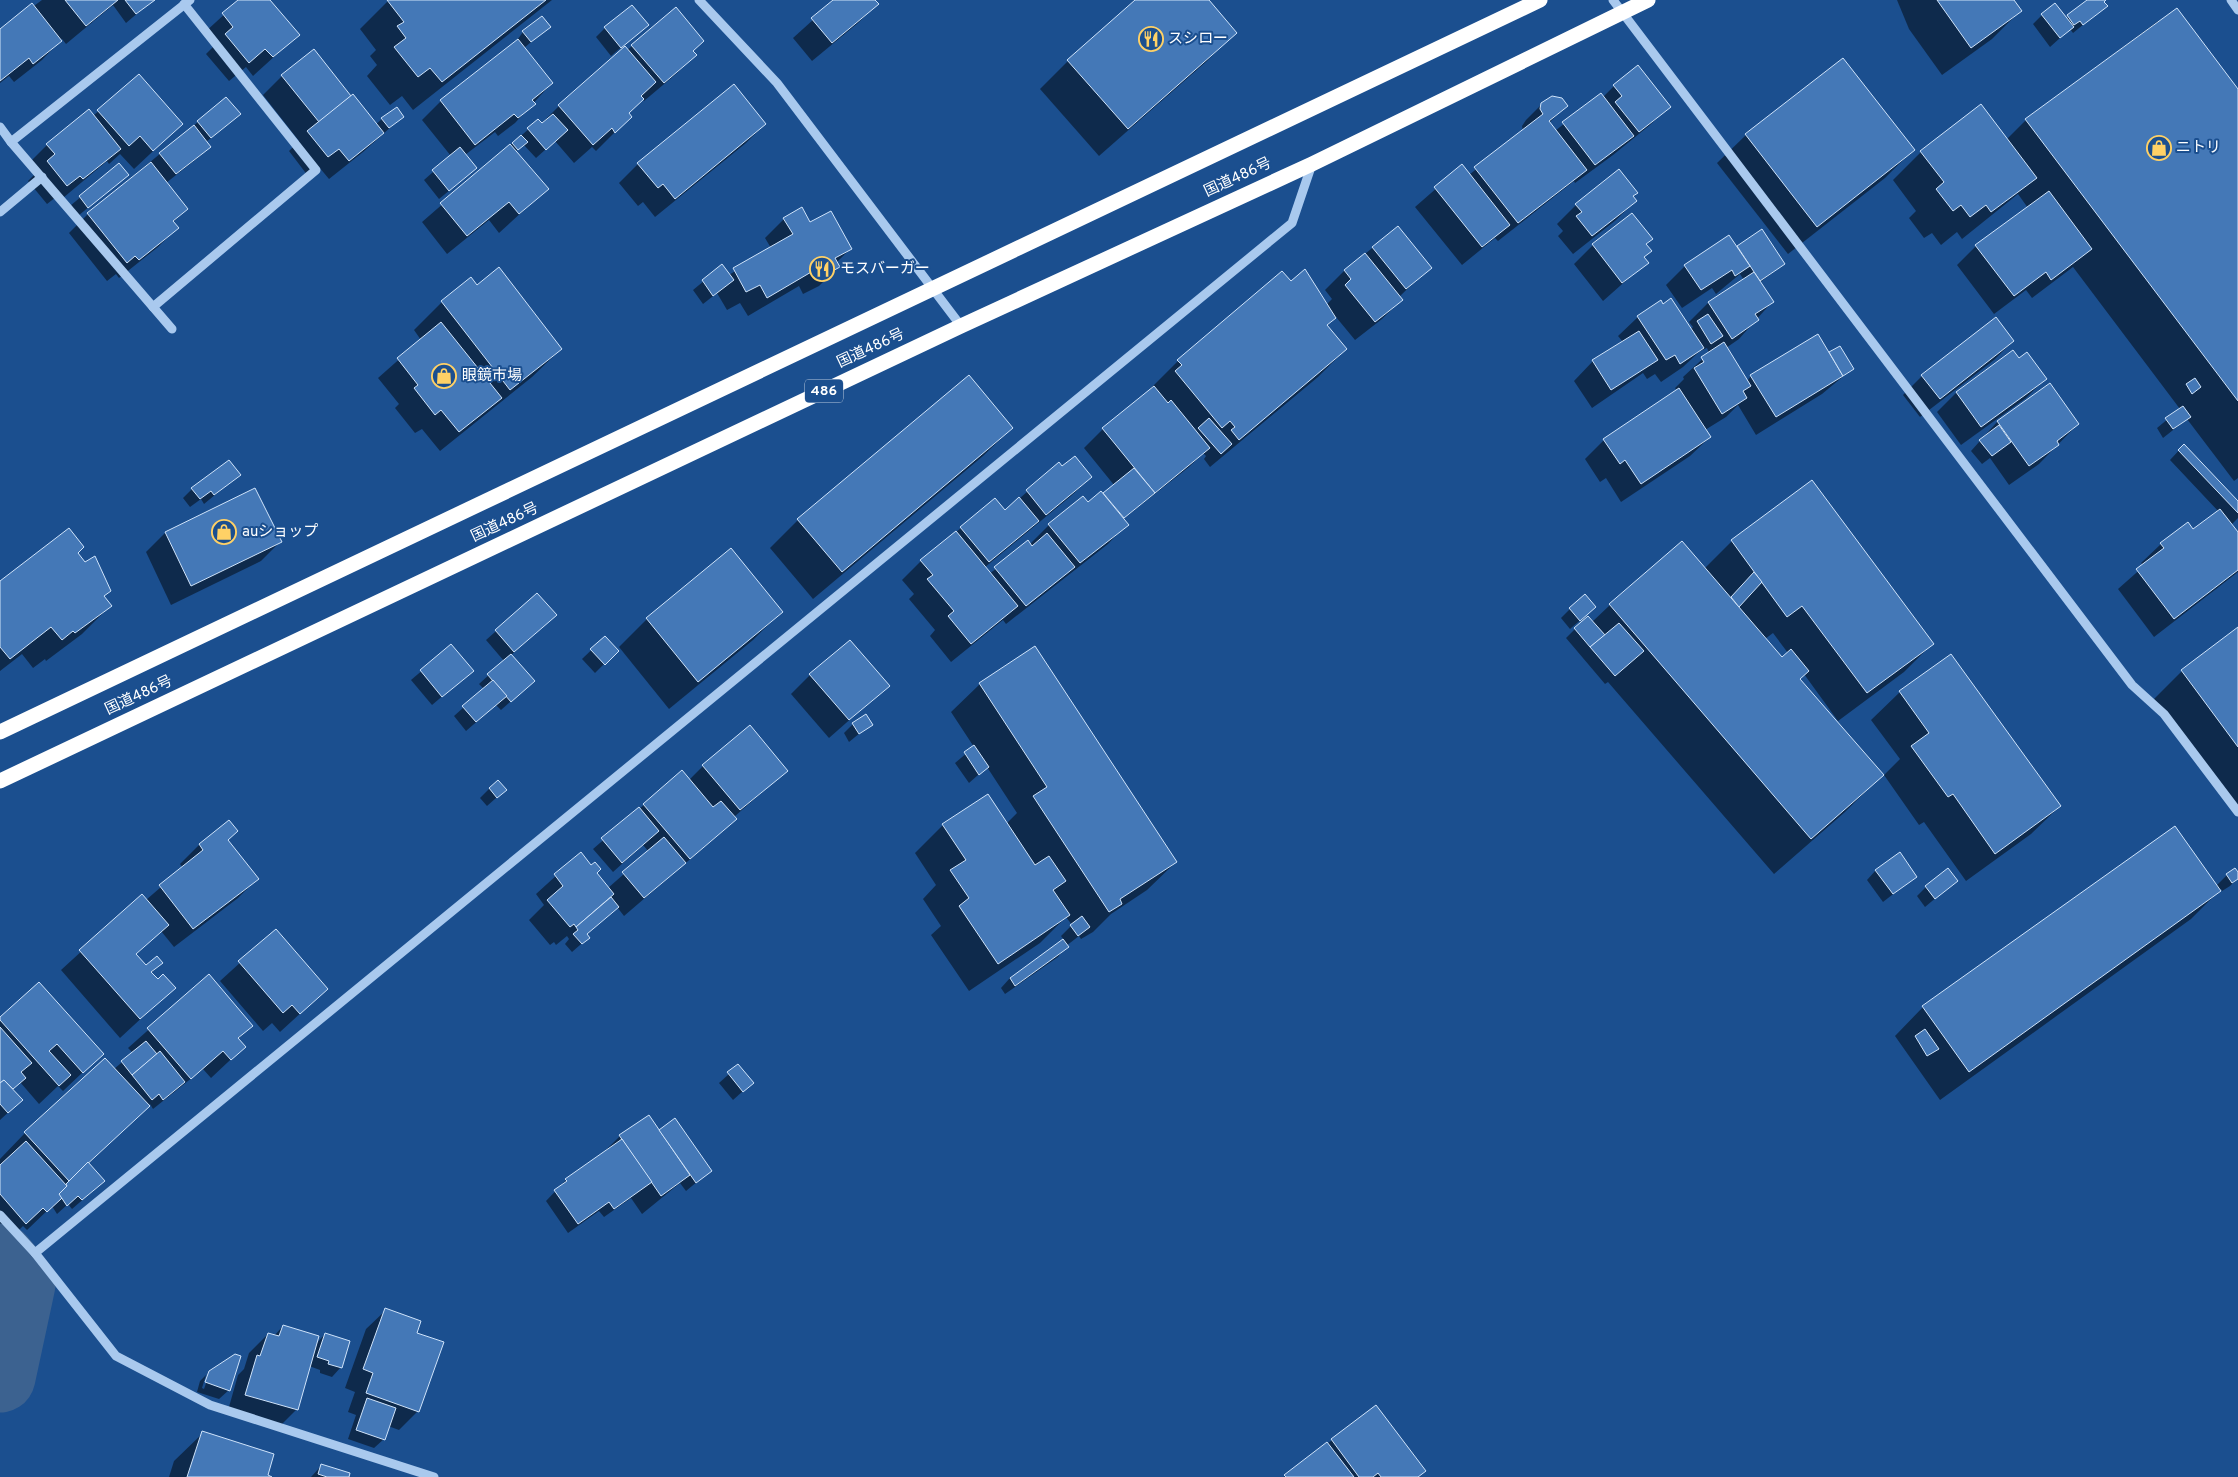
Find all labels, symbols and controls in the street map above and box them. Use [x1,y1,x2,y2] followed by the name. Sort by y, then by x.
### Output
[1138,26,1164,52] restaurant icon: スシロー
[1168,30,1228,49] place label: スシロー
[2146,135,2172,161] shop icon: ニトリ
[2176,139,2221,158] place label: ニトリ
[1201,154,1275,202] street label: 国道486号
[809,256,835,282] restaurant icon: モスバーガー
[840,260,930,279] place label: モスバーガー
[834,325,908,373] street label: 国道486号
[431,363,457,389] shop icon: 眼鏡市場
[462,367,522,386] place label: 眼鏡市場
[805,380,843,402] road number: 486
[468,499,542,547] street label: 国道486号
[211,519,237,545] shop icon: auショップ
[242,523,318,542] place label: auショップ
[102,672,176,720] street label: 国道486号

